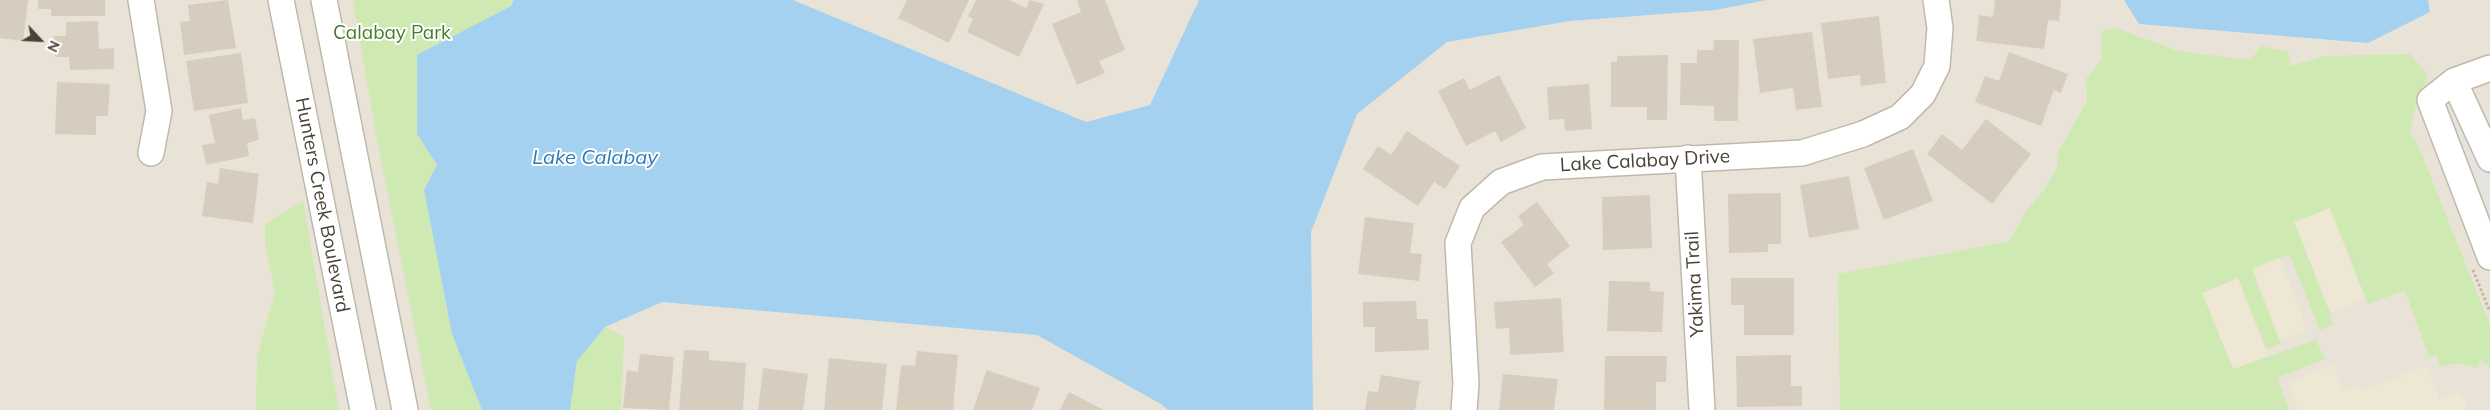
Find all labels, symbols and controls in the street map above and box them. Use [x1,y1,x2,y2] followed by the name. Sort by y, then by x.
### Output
[15,15,65,65] north arrow
[333,22,451,44] park label: Calabay Park
[43,38,64,55] text: N
[290,95,354,315] street label: Hunters Creek Boulevard
[1559,145,1731,177] street label: Lake Calabay Drive
[532,146,658,170] water label: Lake Calabay
[1681,230,1709,338] street label: Yakima Trail

